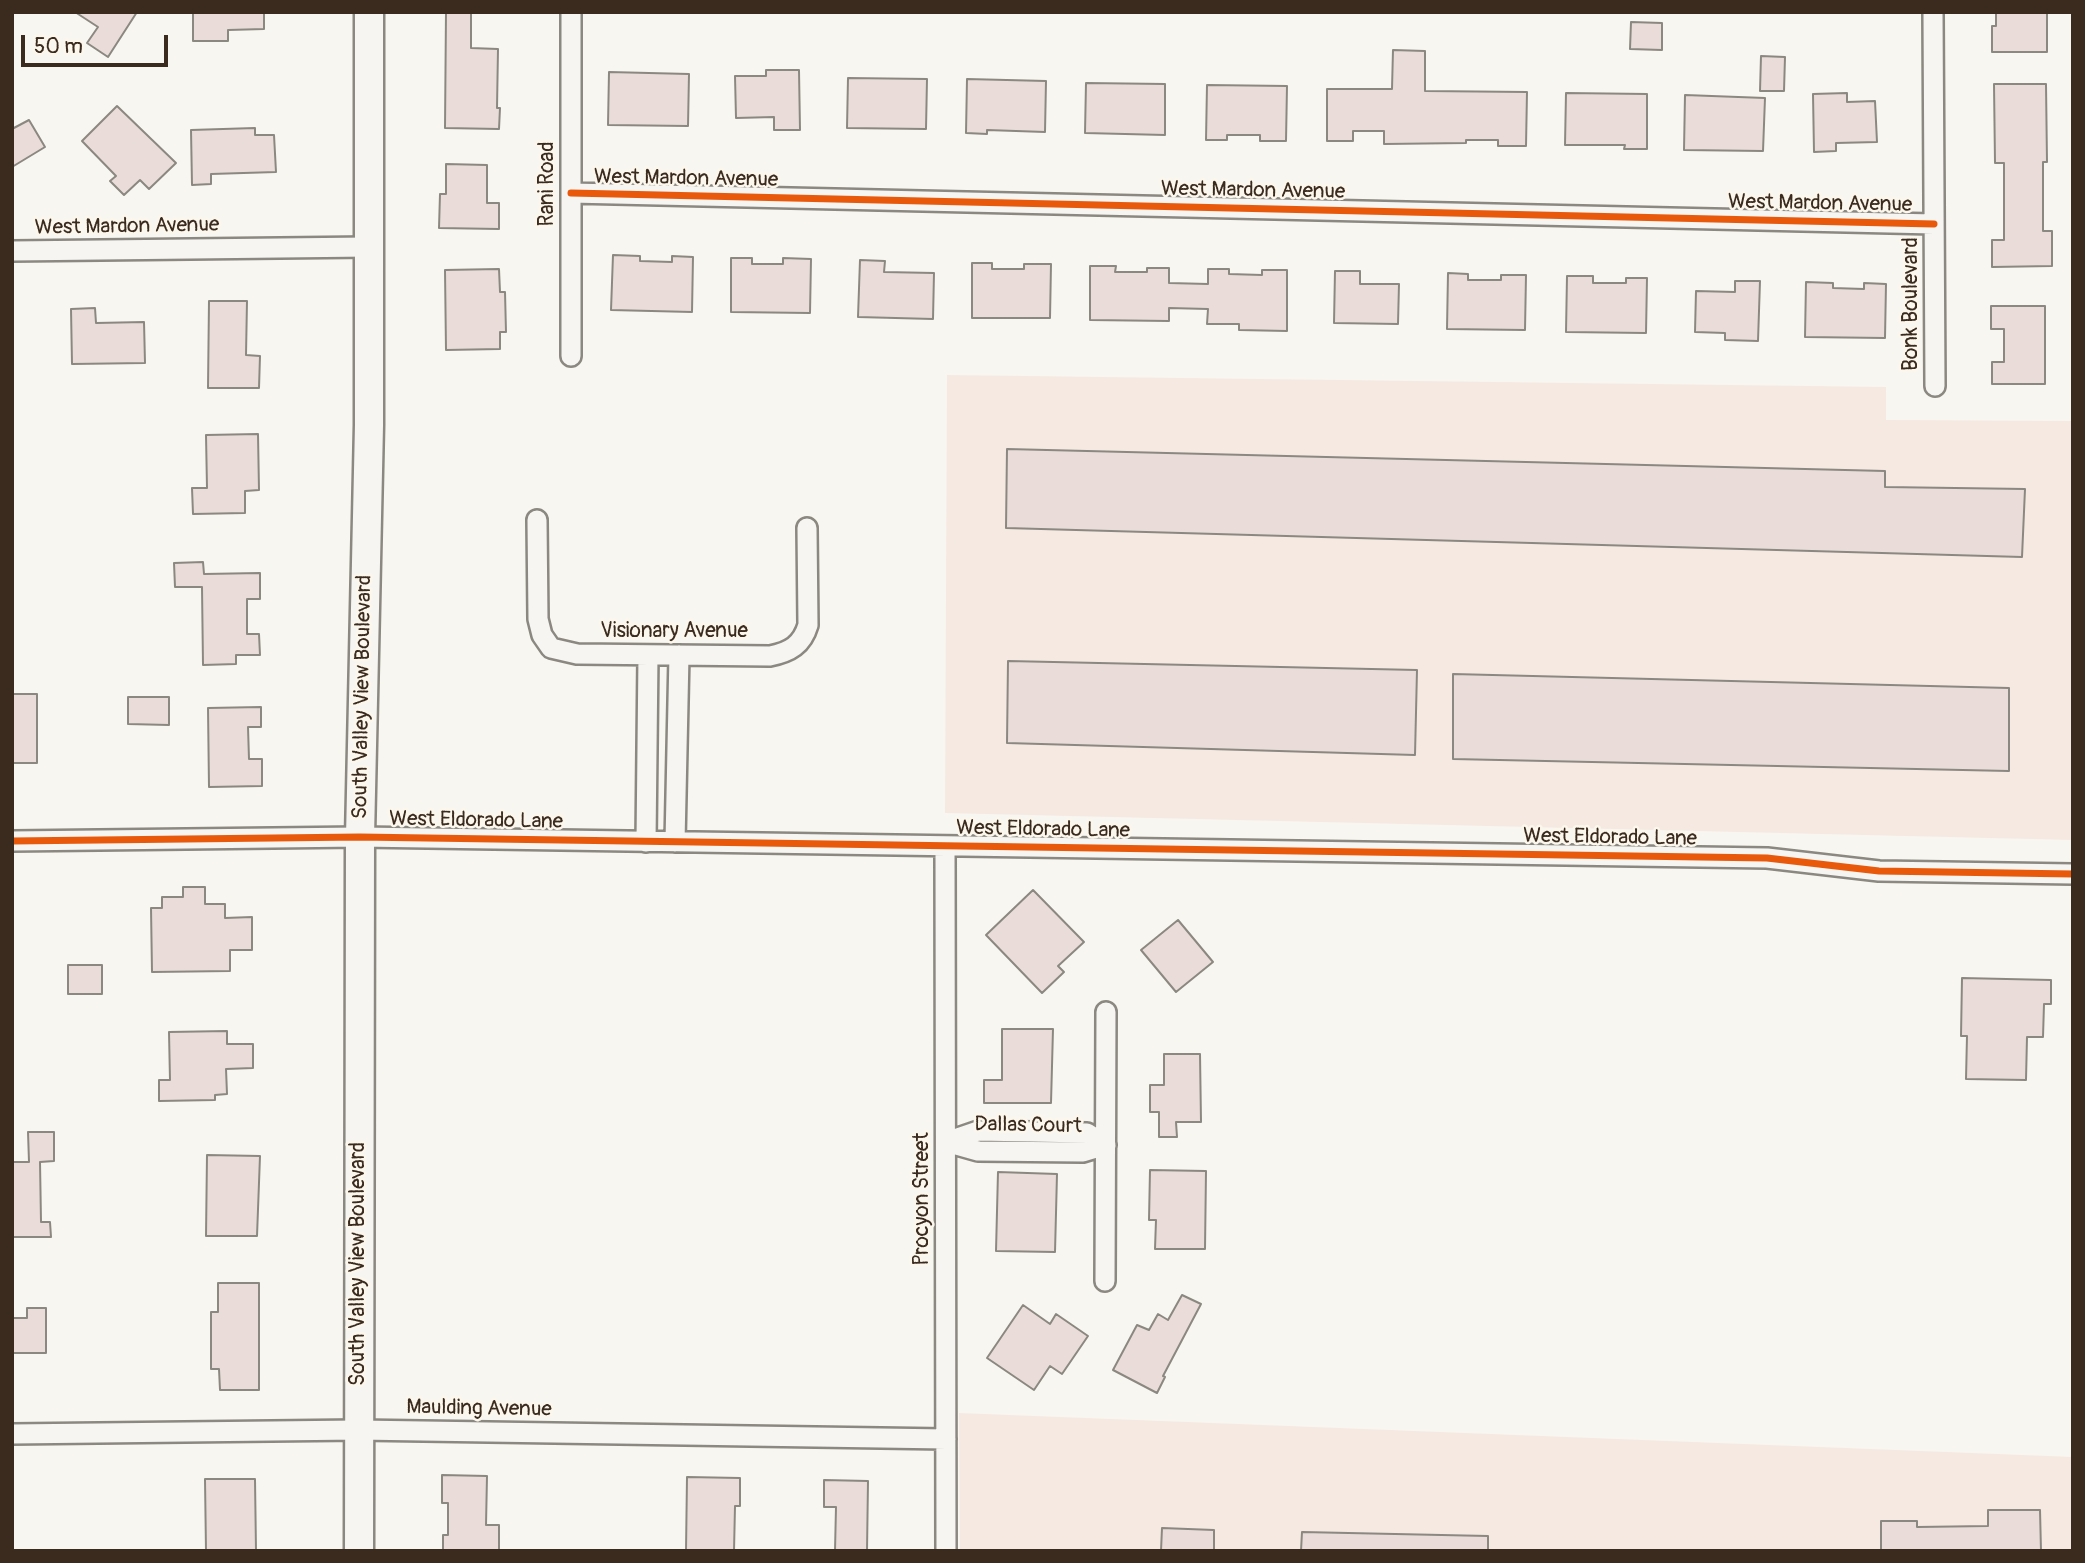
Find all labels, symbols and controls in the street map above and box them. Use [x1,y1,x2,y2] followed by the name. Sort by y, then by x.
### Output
[24,21,172,65] scale bar
[34,33,83,60] text: 50 m
[535,142,561,226] street label: Rani Road
[593,165,779,193] street label: West Mardon Avenue
[1160,177,1346,205] street label: West Mardon Avenue
[1727,190,1913,218] street label: West Mardon Avenue
[34,213,220,241] street label: West Mardon Avenue
[1899,237,1925,371] street label: Bonk Boulevard
[348,575,378,819] street label: South Valley View Boulevard
[600,619,748,645] street label: Visionary Avenue
[389,807,563,835] street label: West Eldorado Lane
[956,816,1130,844] street label: West Eldorado Lane
[1523,824,1697,852] street label: West Eldorado Lane
[974,1112,1082,1140] street label: Dallas Court
[910,1132,936,1266] street label: Procyon Street
[346,1142,372,1386] street label: South Valley View Boulevard
[406,1395,552,1423] street label: Maulding Avenue

